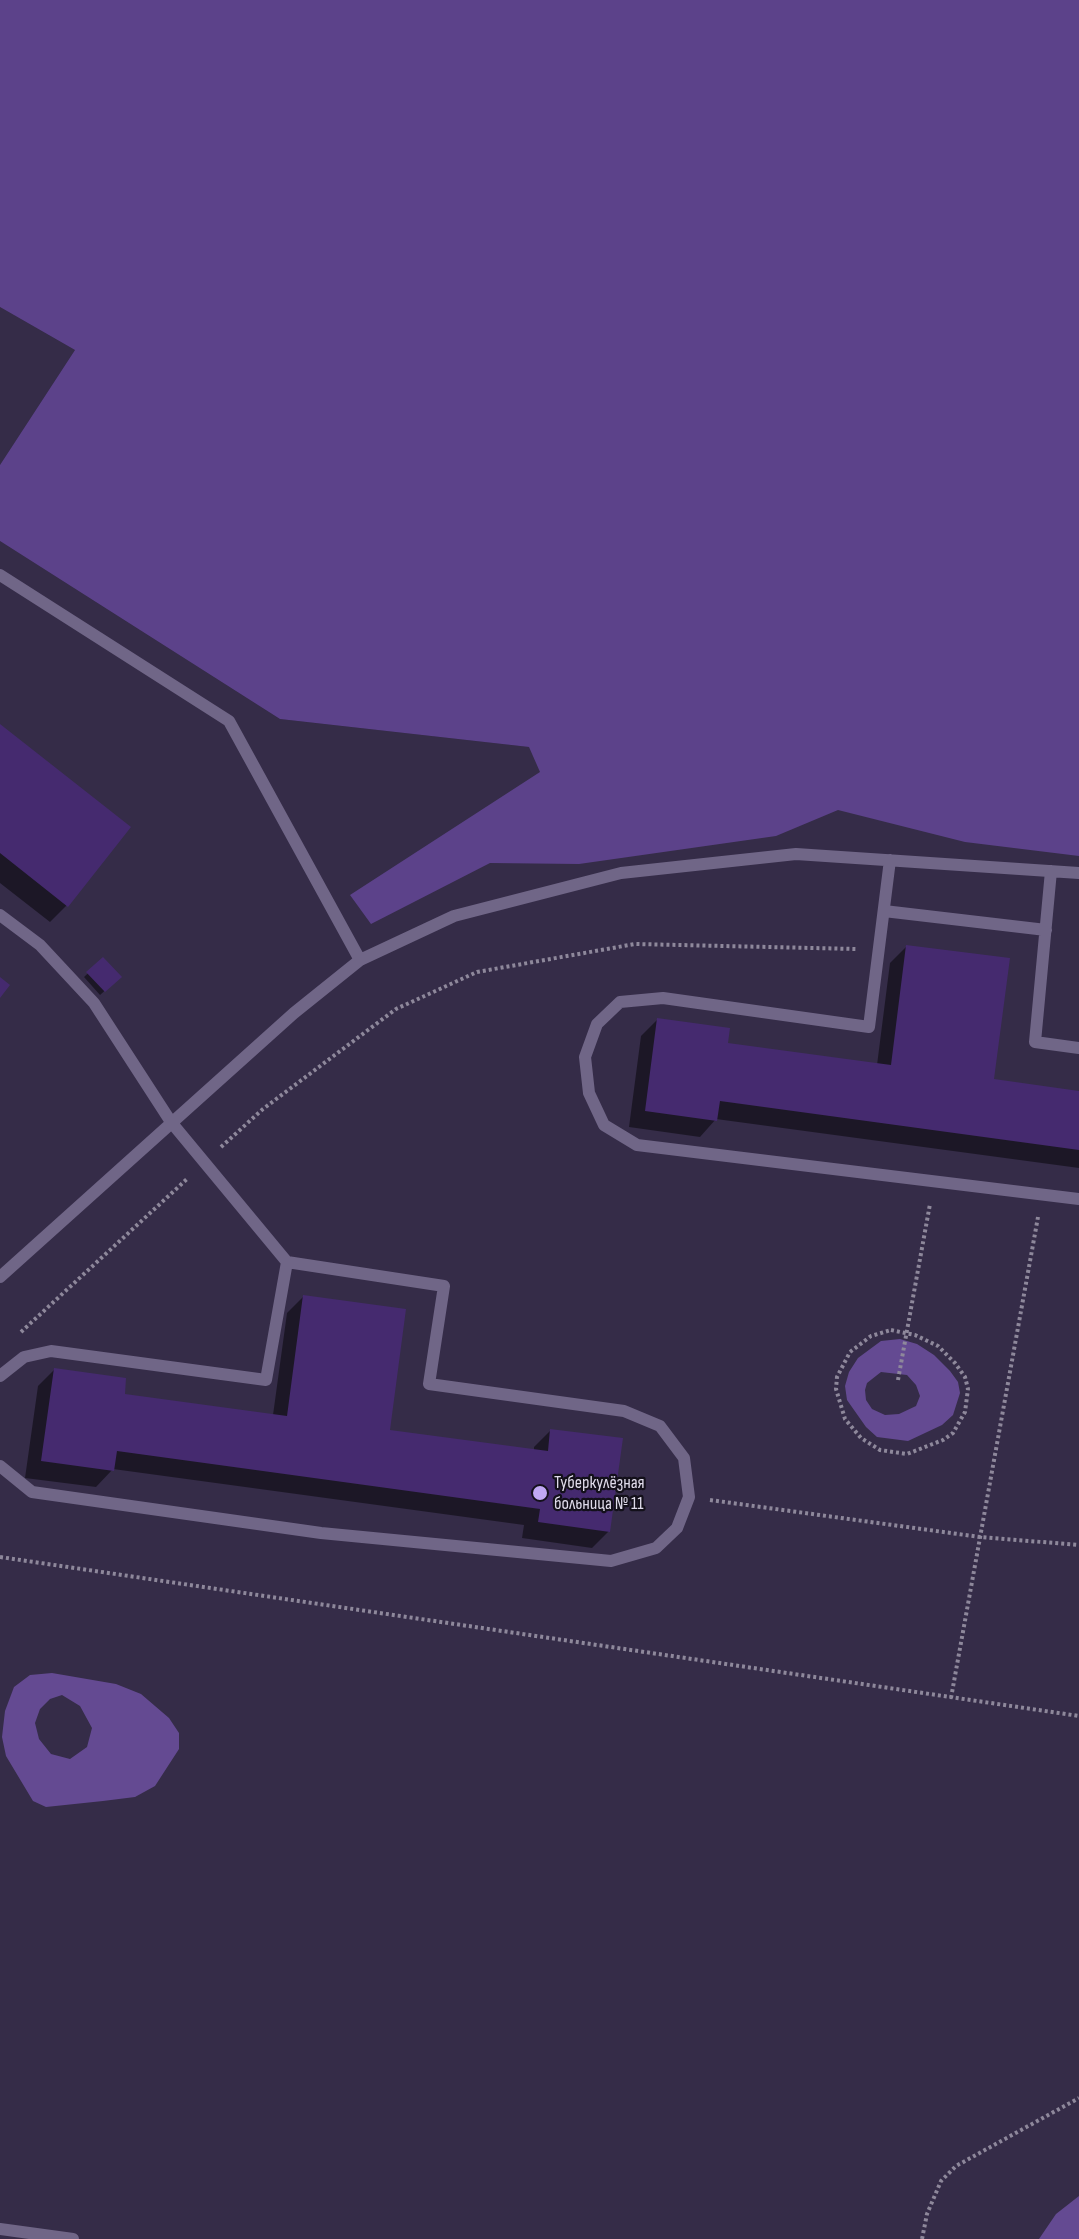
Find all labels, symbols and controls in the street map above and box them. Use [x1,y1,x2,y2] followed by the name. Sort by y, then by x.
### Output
[554,1472,645,1514] place label: Туберкулёзная больница № 11
[531,1484,549,1502] marker: Туберкулёзная больница № 11

